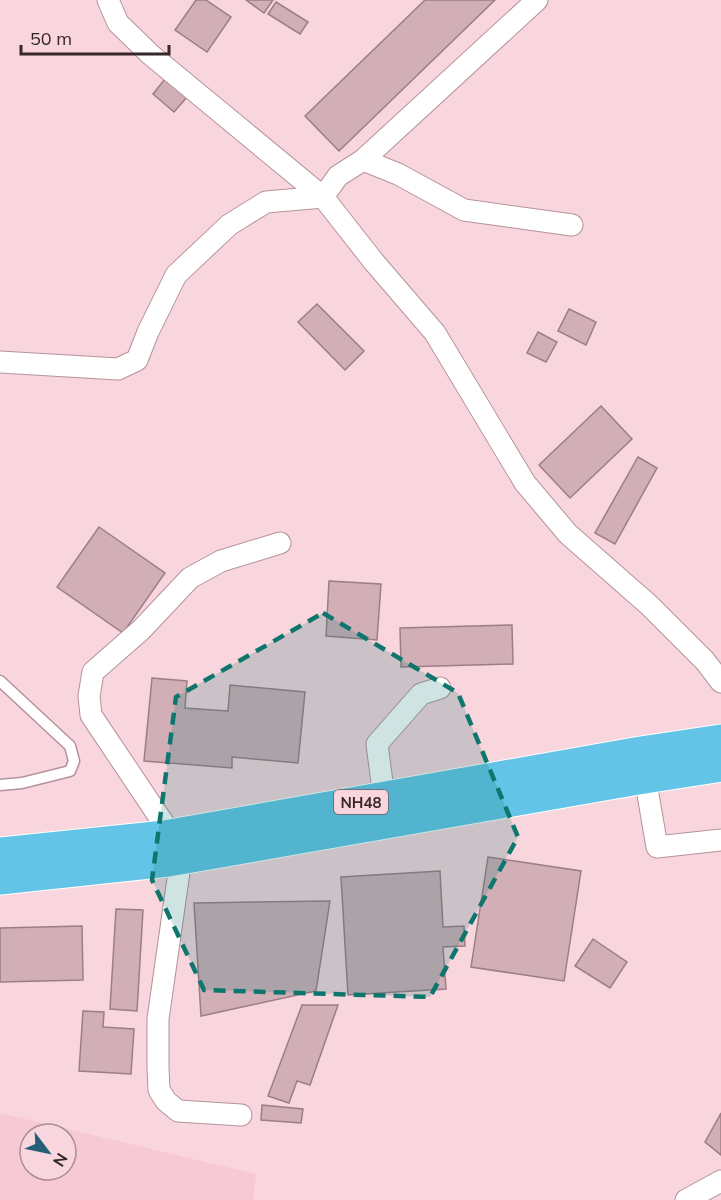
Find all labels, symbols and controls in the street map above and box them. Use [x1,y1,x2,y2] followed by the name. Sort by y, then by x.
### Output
[21,18,170,56] scale bar
[30,27,72,50] text: 50 m
[334,790,388,814] road number: NH48
[18,1122,78,1182] north arrow
[49,1150,72,1170] text: N

